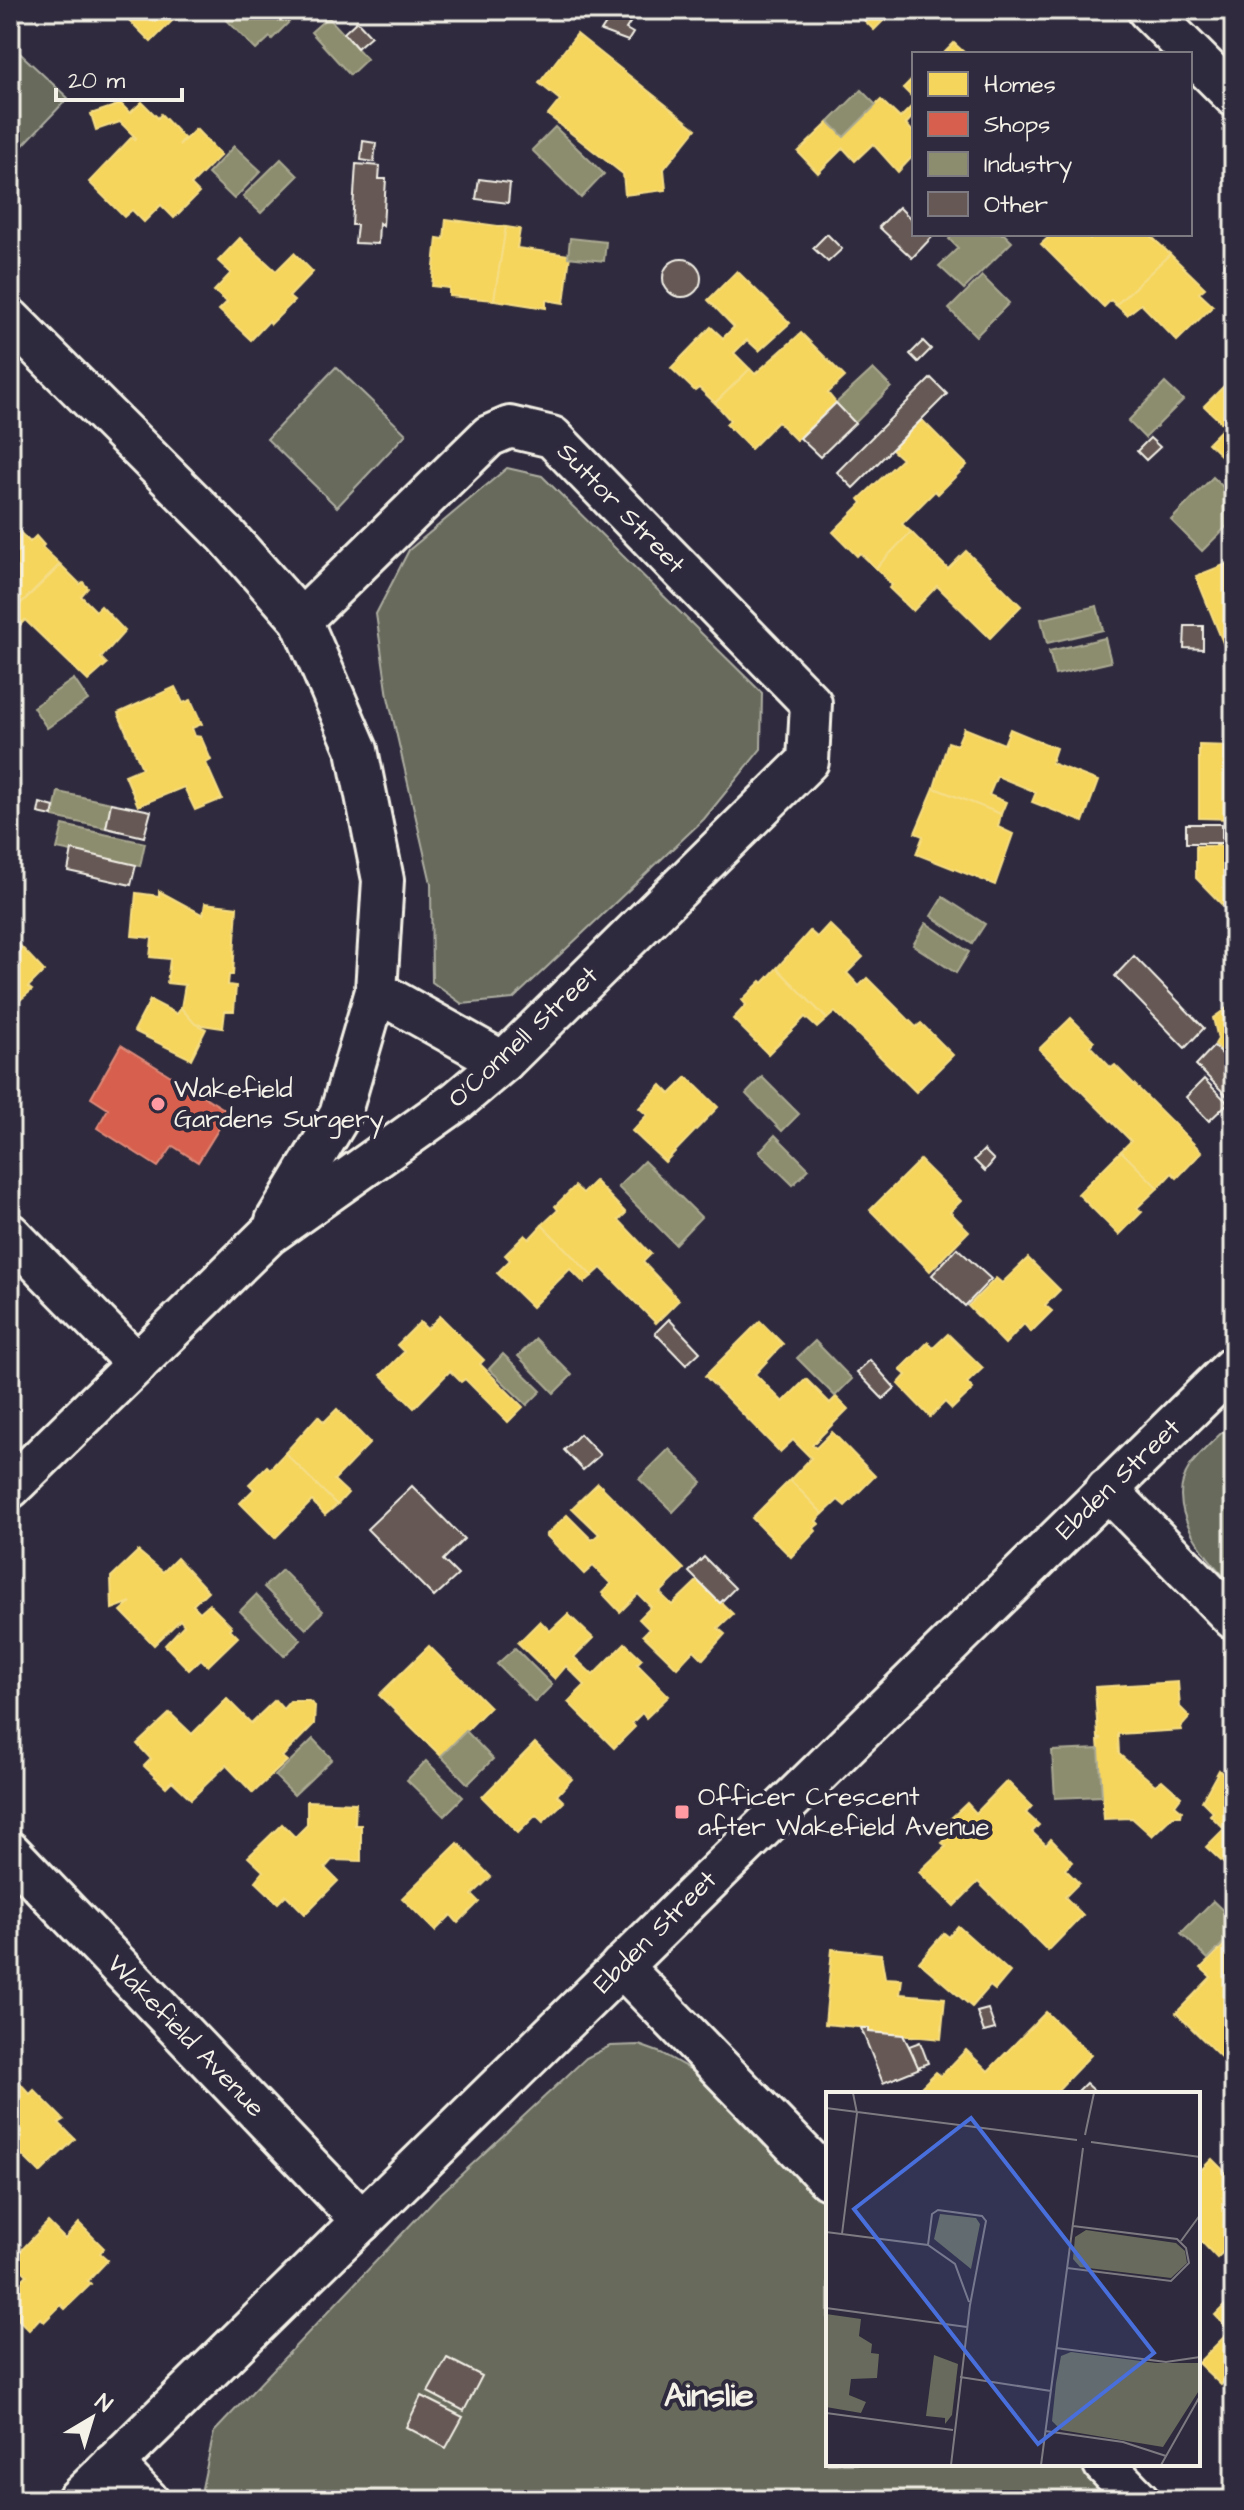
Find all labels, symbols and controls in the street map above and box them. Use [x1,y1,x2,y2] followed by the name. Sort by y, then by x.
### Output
[56,52,182,102] scale bar
[912,52,1192,236] legend
[68,64,125,98] text: 20 m
[984,68,1056,102] text: Homes
[984,108,1050,142] text: Shops
[984,148,1072,183] text: Industry
[984,188,1048,222] text: Other
[549,434,694,582] street label: Suttor Street
[440,958,606,1116] street label: O'Connell Street
[174,1071,384,1139] place label: Wakefield Gardens Surgery
[149,1095,167,1113] marker: Wakefield Gardens Surgery
[1048,1410,1189,1548] street label: Ebden Street
[698,1779,989,1845] place label: Officer Crescent after Wakefield Avenue
[673,1803,691,1821] marker: Officer Crescent after Wakefield Avenue
[585,1862,725,2002] street label: Ebden Street
[99,1947,273,2125] street label: Wakefield Avenue
[826,2092,1200,2466] inset map
[664,2372,754,2420] district label: Ainslie
[52,2378,132,2458] north arrow
[88,2387,119,2420] text: N

